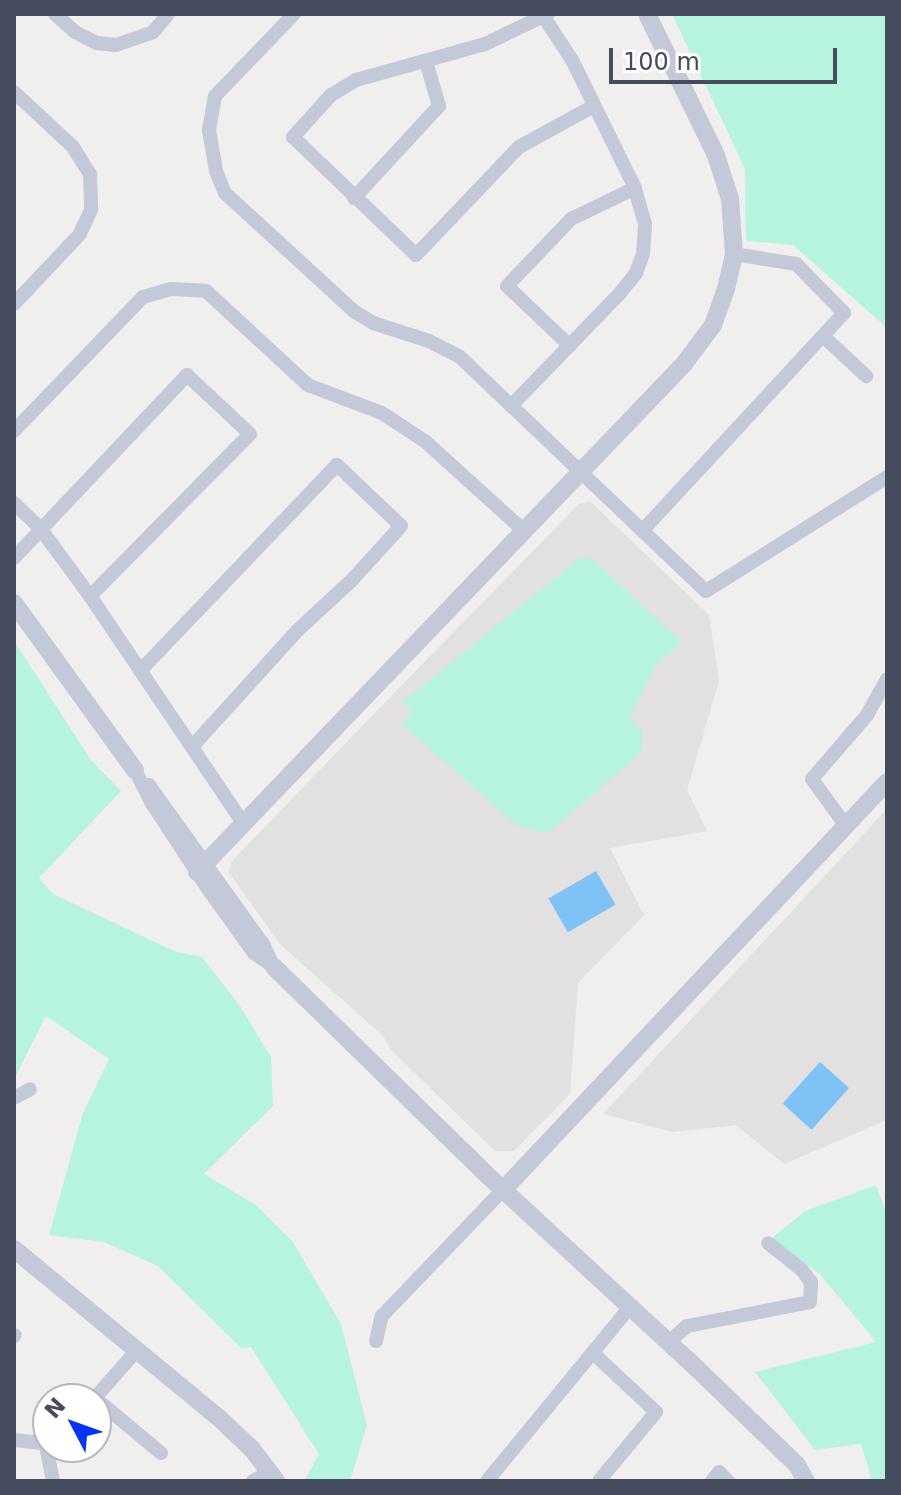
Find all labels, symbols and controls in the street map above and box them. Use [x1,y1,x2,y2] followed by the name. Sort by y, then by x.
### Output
[613,32,841,82] scale bar
[623,48,700,76] text: 100 m
[32,1383,112,1463] north arrow
[40,1393,70,1423] text: N

